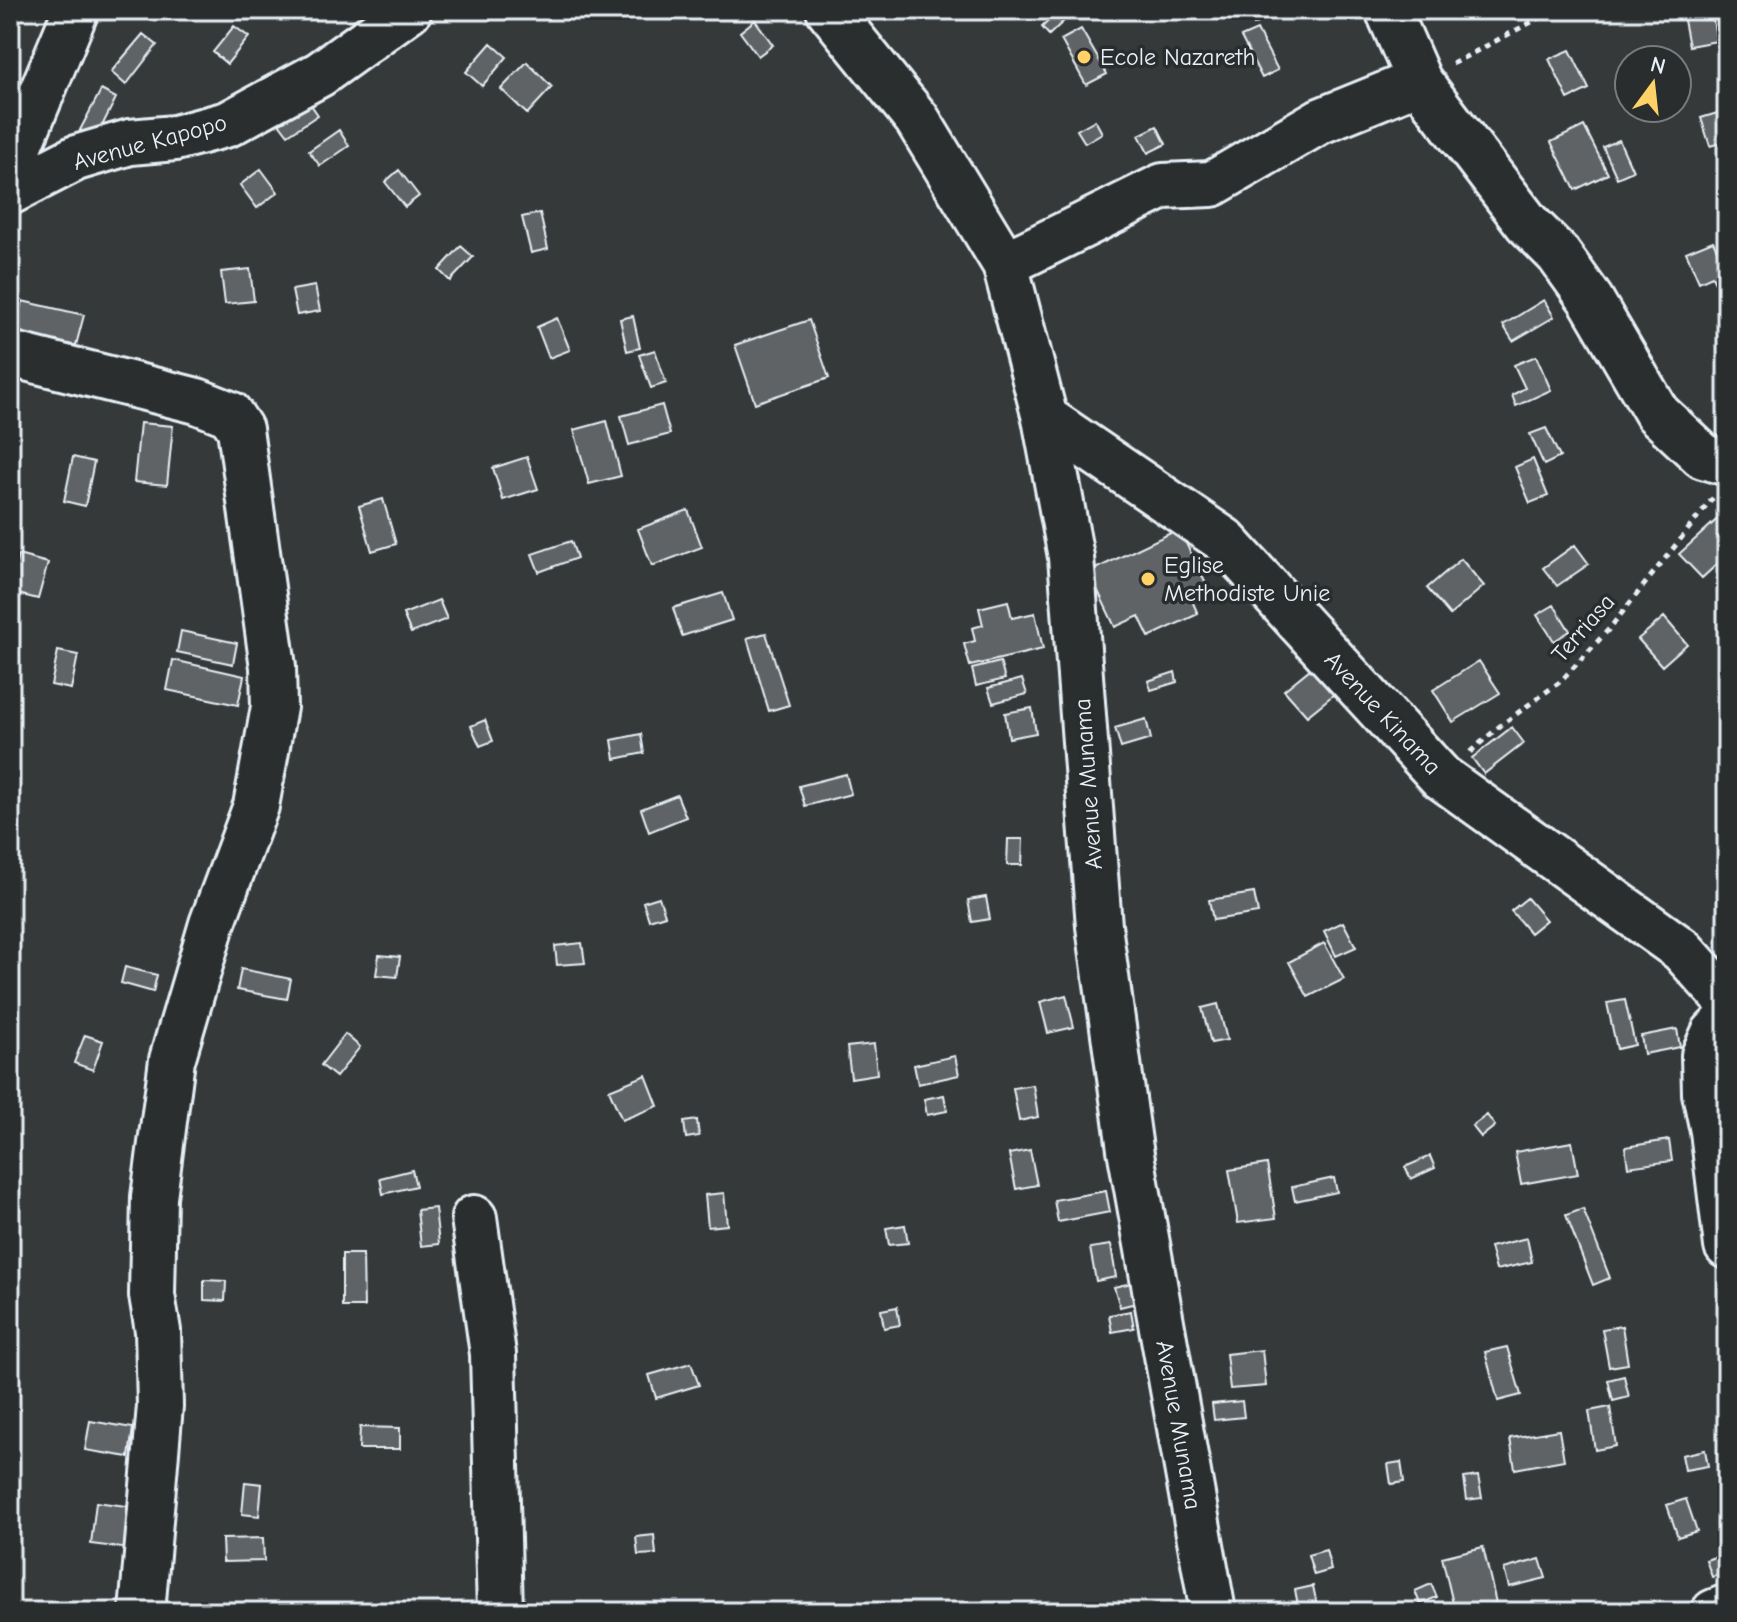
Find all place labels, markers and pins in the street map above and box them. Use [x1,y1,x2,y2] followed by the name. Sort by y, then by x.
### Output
[1100,43,1255,71] place label: Ecole Nazareth
[1075,48,1093,66] marker: Ecole Nazareth
[1164,551,1330,607] place label: Eglise Methodiste Unie
[1139,570,1157,588] marker: Eglise Methodiste Unie

